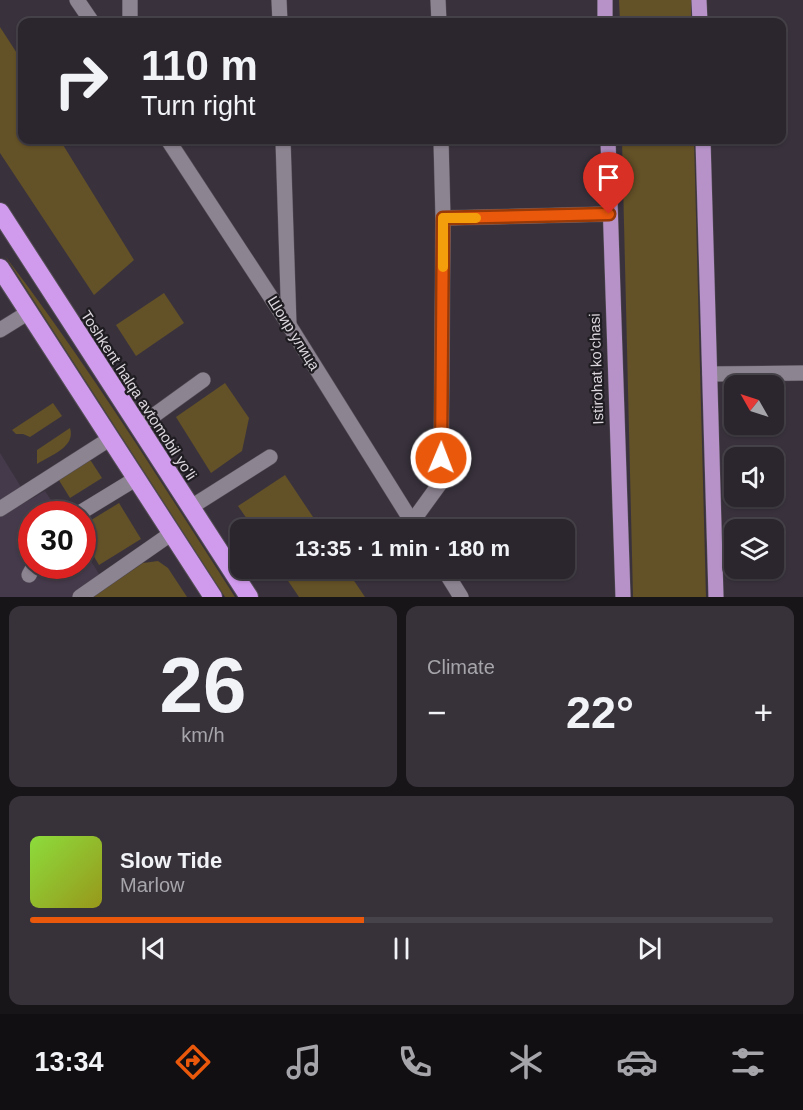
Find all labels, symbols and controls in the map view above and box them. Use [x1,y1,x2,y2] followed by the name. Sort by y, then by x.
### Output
[42,42,120,120] icon: right
[141,42,258,89] text: 110 m
[141,91,256,121] text: Turn right
[583,152,634,214] pin
[592,161,625,194] icon: arrive
[264,293,324,374] street label: Шоир улица
[78,307,200,483] street label: Toshkent halqa avtomobil yo'li
[586,313,606,425] street label: Istirohat ko'chasi
[724,375,784,435] north arrow
[724,375,784,579] map controls
[409,426,473,490] position arrow
[724,447,784,507] button: sound
[18,501,96,579] speed limit sign: 30
[724,519,784,579] button: layers
[295,536,510,561] text: 13:35 · 1 min · 180 m
[160,641,246,729] text: 26
[427,656,495,678] text: Climate
[566,687,634,738] text: 22°
[427,694,446,731] text: −
[754,694,773,731] text: +
[181,724,225,746] text: km/h
[120,848,222,873] text: Slow Tide
[120,874,184,896] text: Marlow
[137,932,170,965] icon: previous
[385,932,418,965] icon: pause
[633,932,666,965] icon: next
[172,1041,214,1083] icon: directions
[283,1041,325,1083] icon: music
[394,1041,436,1083] icon: phone
[505,1041,547,1083] icon: climate
[616,1041,658,1083] icon: car
[727,1041,769,1083] icon: filters
[34,1047,103,1077] text: 13:34

